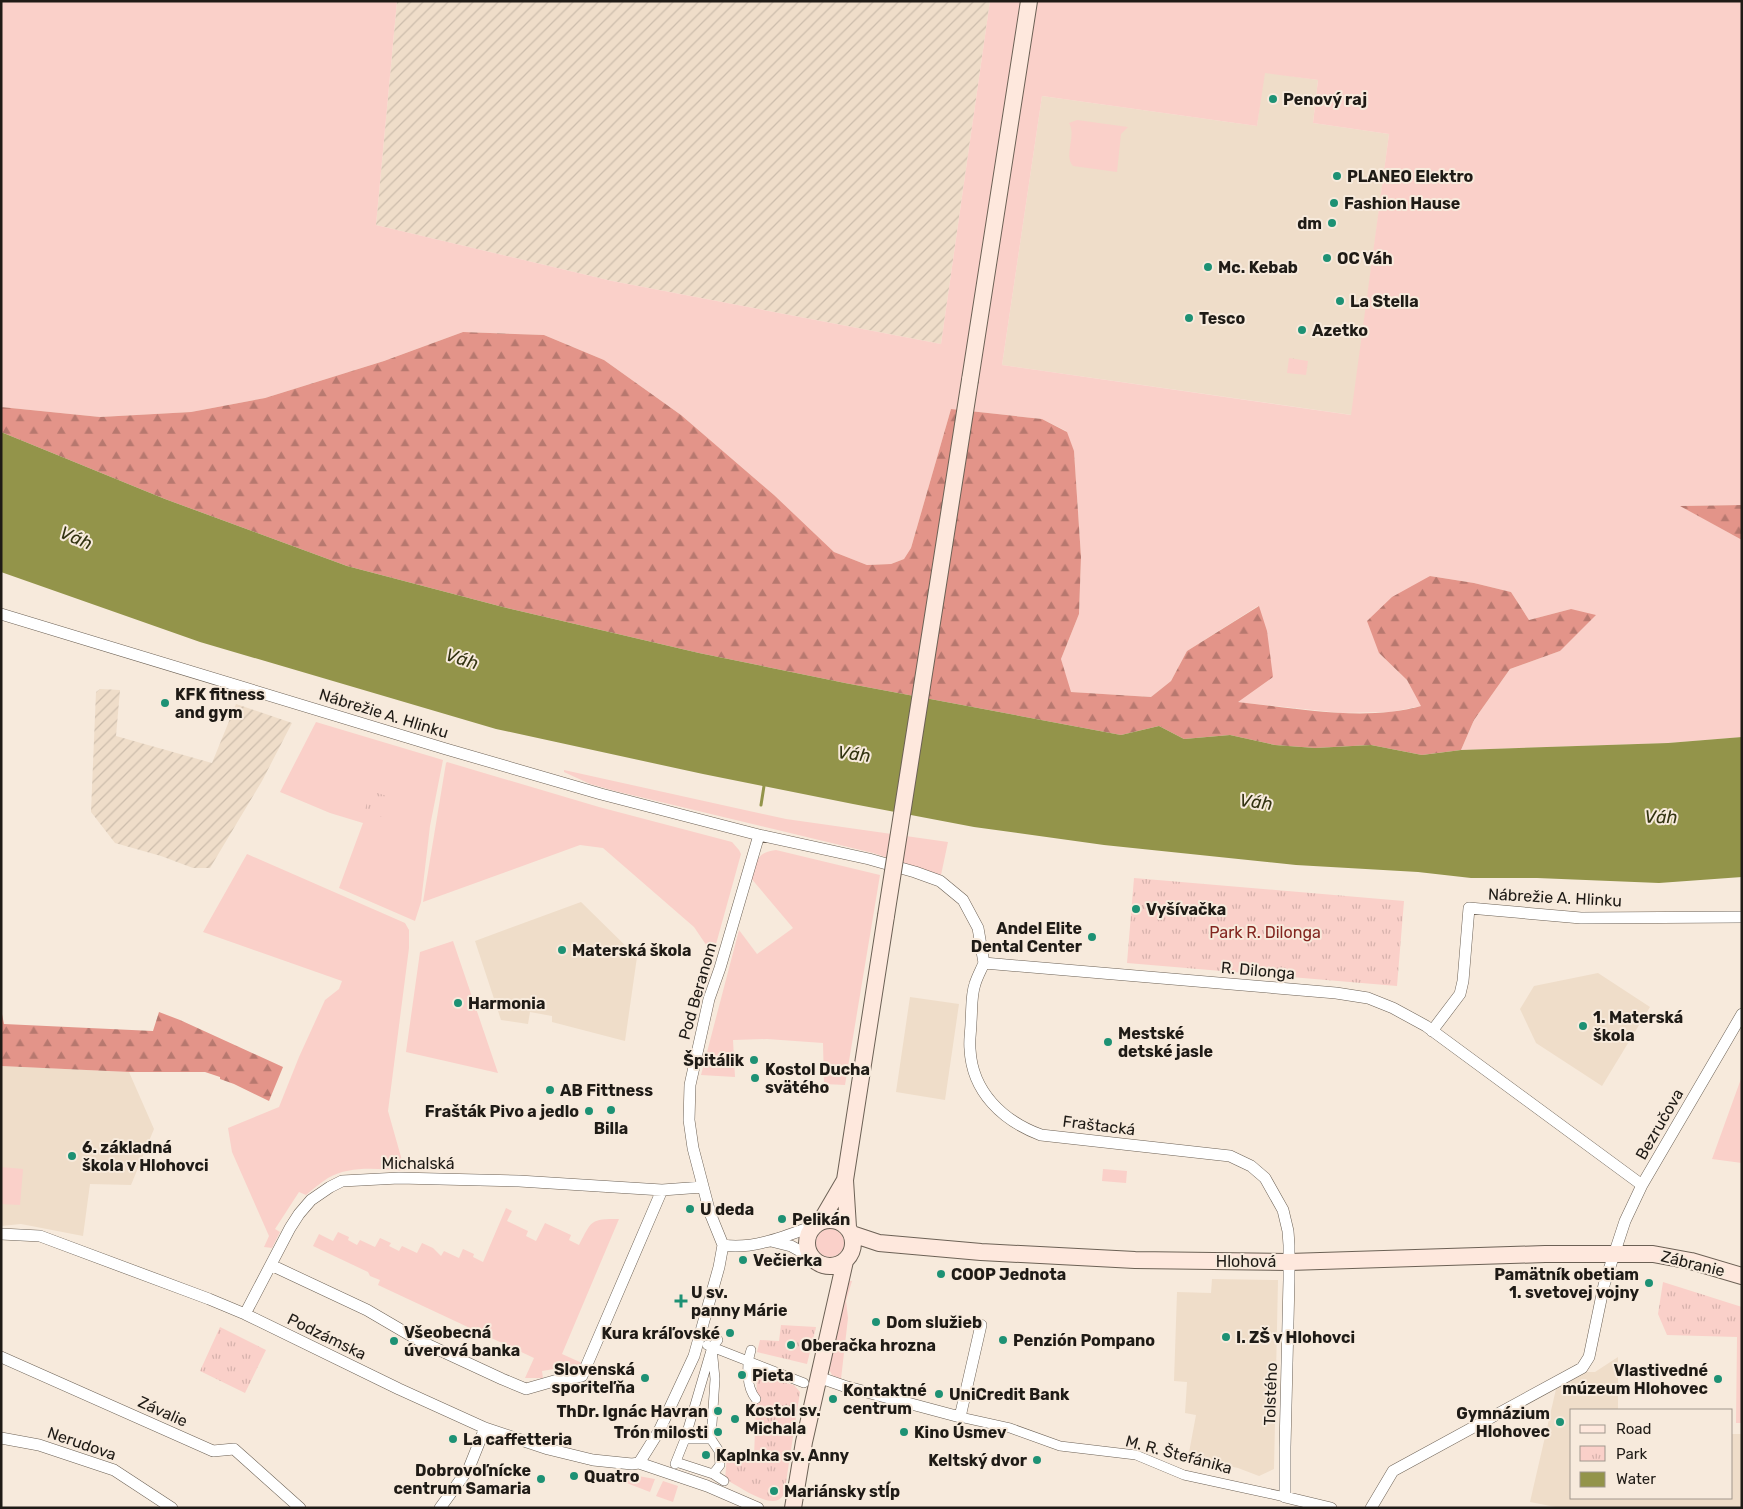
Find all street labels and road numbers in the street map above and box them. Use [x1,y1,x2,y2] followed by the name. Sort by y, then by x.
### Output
[317,685,451,742] street label: Nábrežie A. Hlinku
[1487,884,1623,910] street label: Nábrežie A. Hlinku
[675,940,720,1042] street label: Pod Beranom
[1220,958,1296,983] street label: R. Dilonga
[1632,1085,1687,1163] street label: Bezručova
[1062,1112,1136,1139] street label: Fraštacká
[382,1154,454,1173] street label: Michalská
[1659,1246,1727,1281] street label: Zábranie
[1216,1252,1276,1271] street label: Hlohová
[284,1309,369,1364] street label: Podzámska
[1260,1362,1281,1426] street label: Tolstého
[135,1392,191,1431] street label: Závalie
[45,1423,119,1464] street label: Nerudova
[1124,1430,1234,1478] street label: M. R. Štefánika

